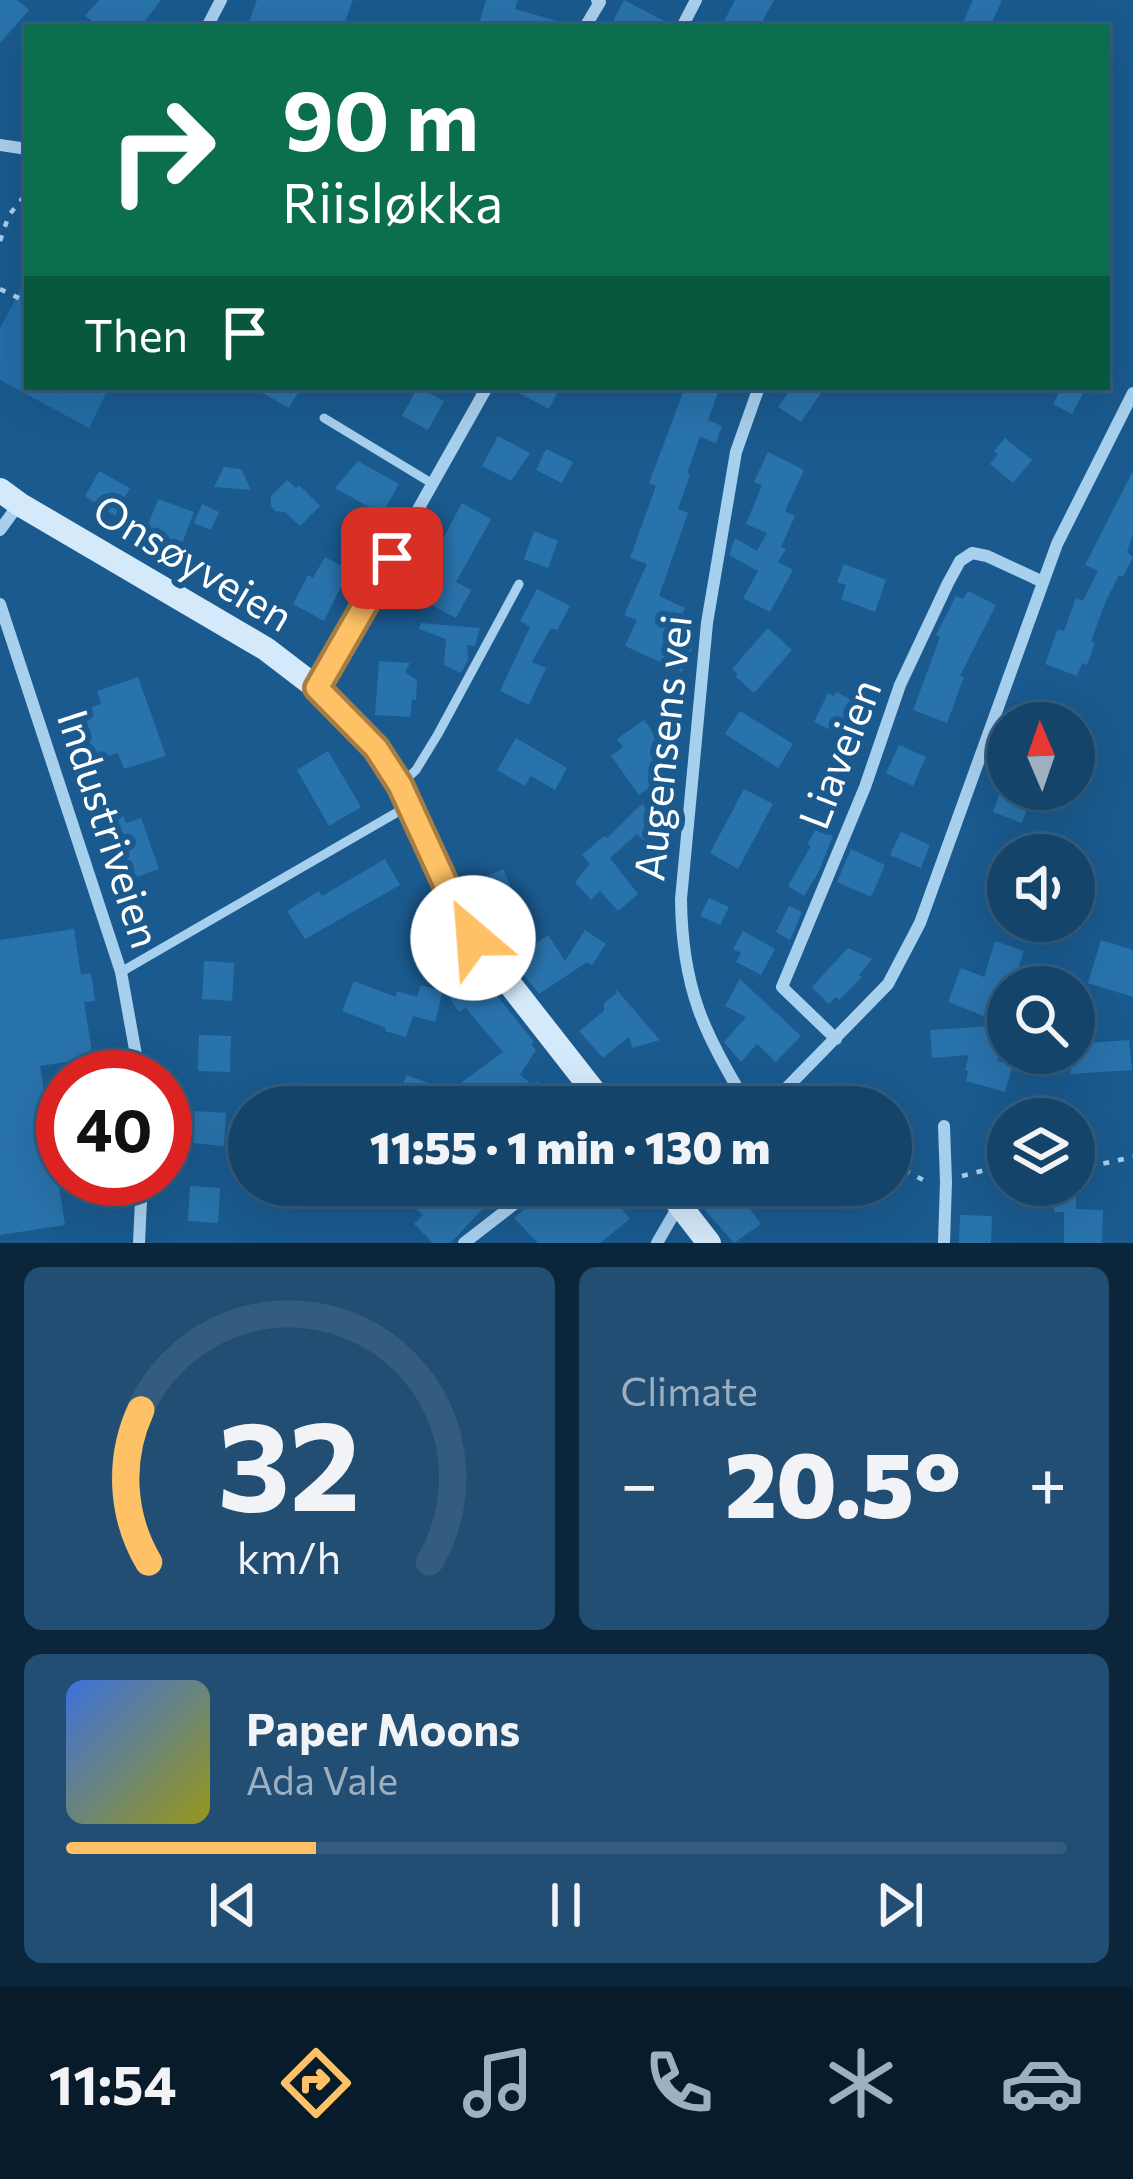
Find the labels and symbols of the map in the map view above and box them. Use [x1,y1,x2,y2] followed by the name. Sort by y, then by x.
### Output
[85,481,303,641] street label: Onsøyveien
[341,507,443,609] pin
[621,612,701,883] street label: Augensens vei
[786,671,890,836] street label: Liaveien
[987,702,1095,810] north arrow
[48,703,174,954] street label: Industriveien
[410,875,536,1001] position arrow
[36,1050,192,1206] speed limit sign: 40

